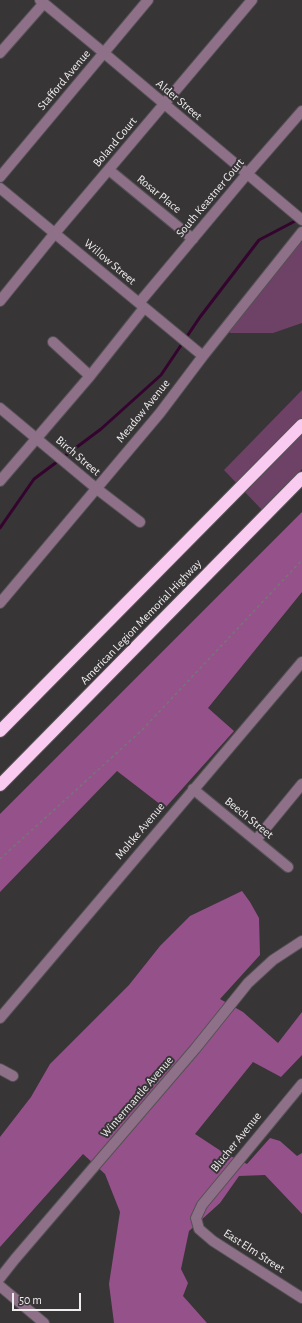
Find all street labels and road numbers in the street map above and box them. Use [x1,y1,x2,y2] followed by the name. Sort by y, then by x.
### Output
[34,47,94,113] street label: Stafford Avenue
[153,77,205,123] street label: Alder Street
[90,114,140,170] street label: Boland Court
[173,156,247,240] street label: South Keastner Court
[134,172,184,216] street label: Rosar Place
[81,236,139,288] street label: Willow Street
[113,376,173,446] street label: Meadow Avenue
[53,433,103,479] street label: Birch Street
[77,556,205,688] street label: American Legion Memorial Highway
[222,794,276,842] street label: Beech Street
[112,800,168,862] street label: Moltke Avenue
[98,1053,176,1141] street label: Wintermantle Avenue
[208,1109,264,1175] street label: Blucher Avenue
[221,1226,287,1276] street label: East Elm Street

